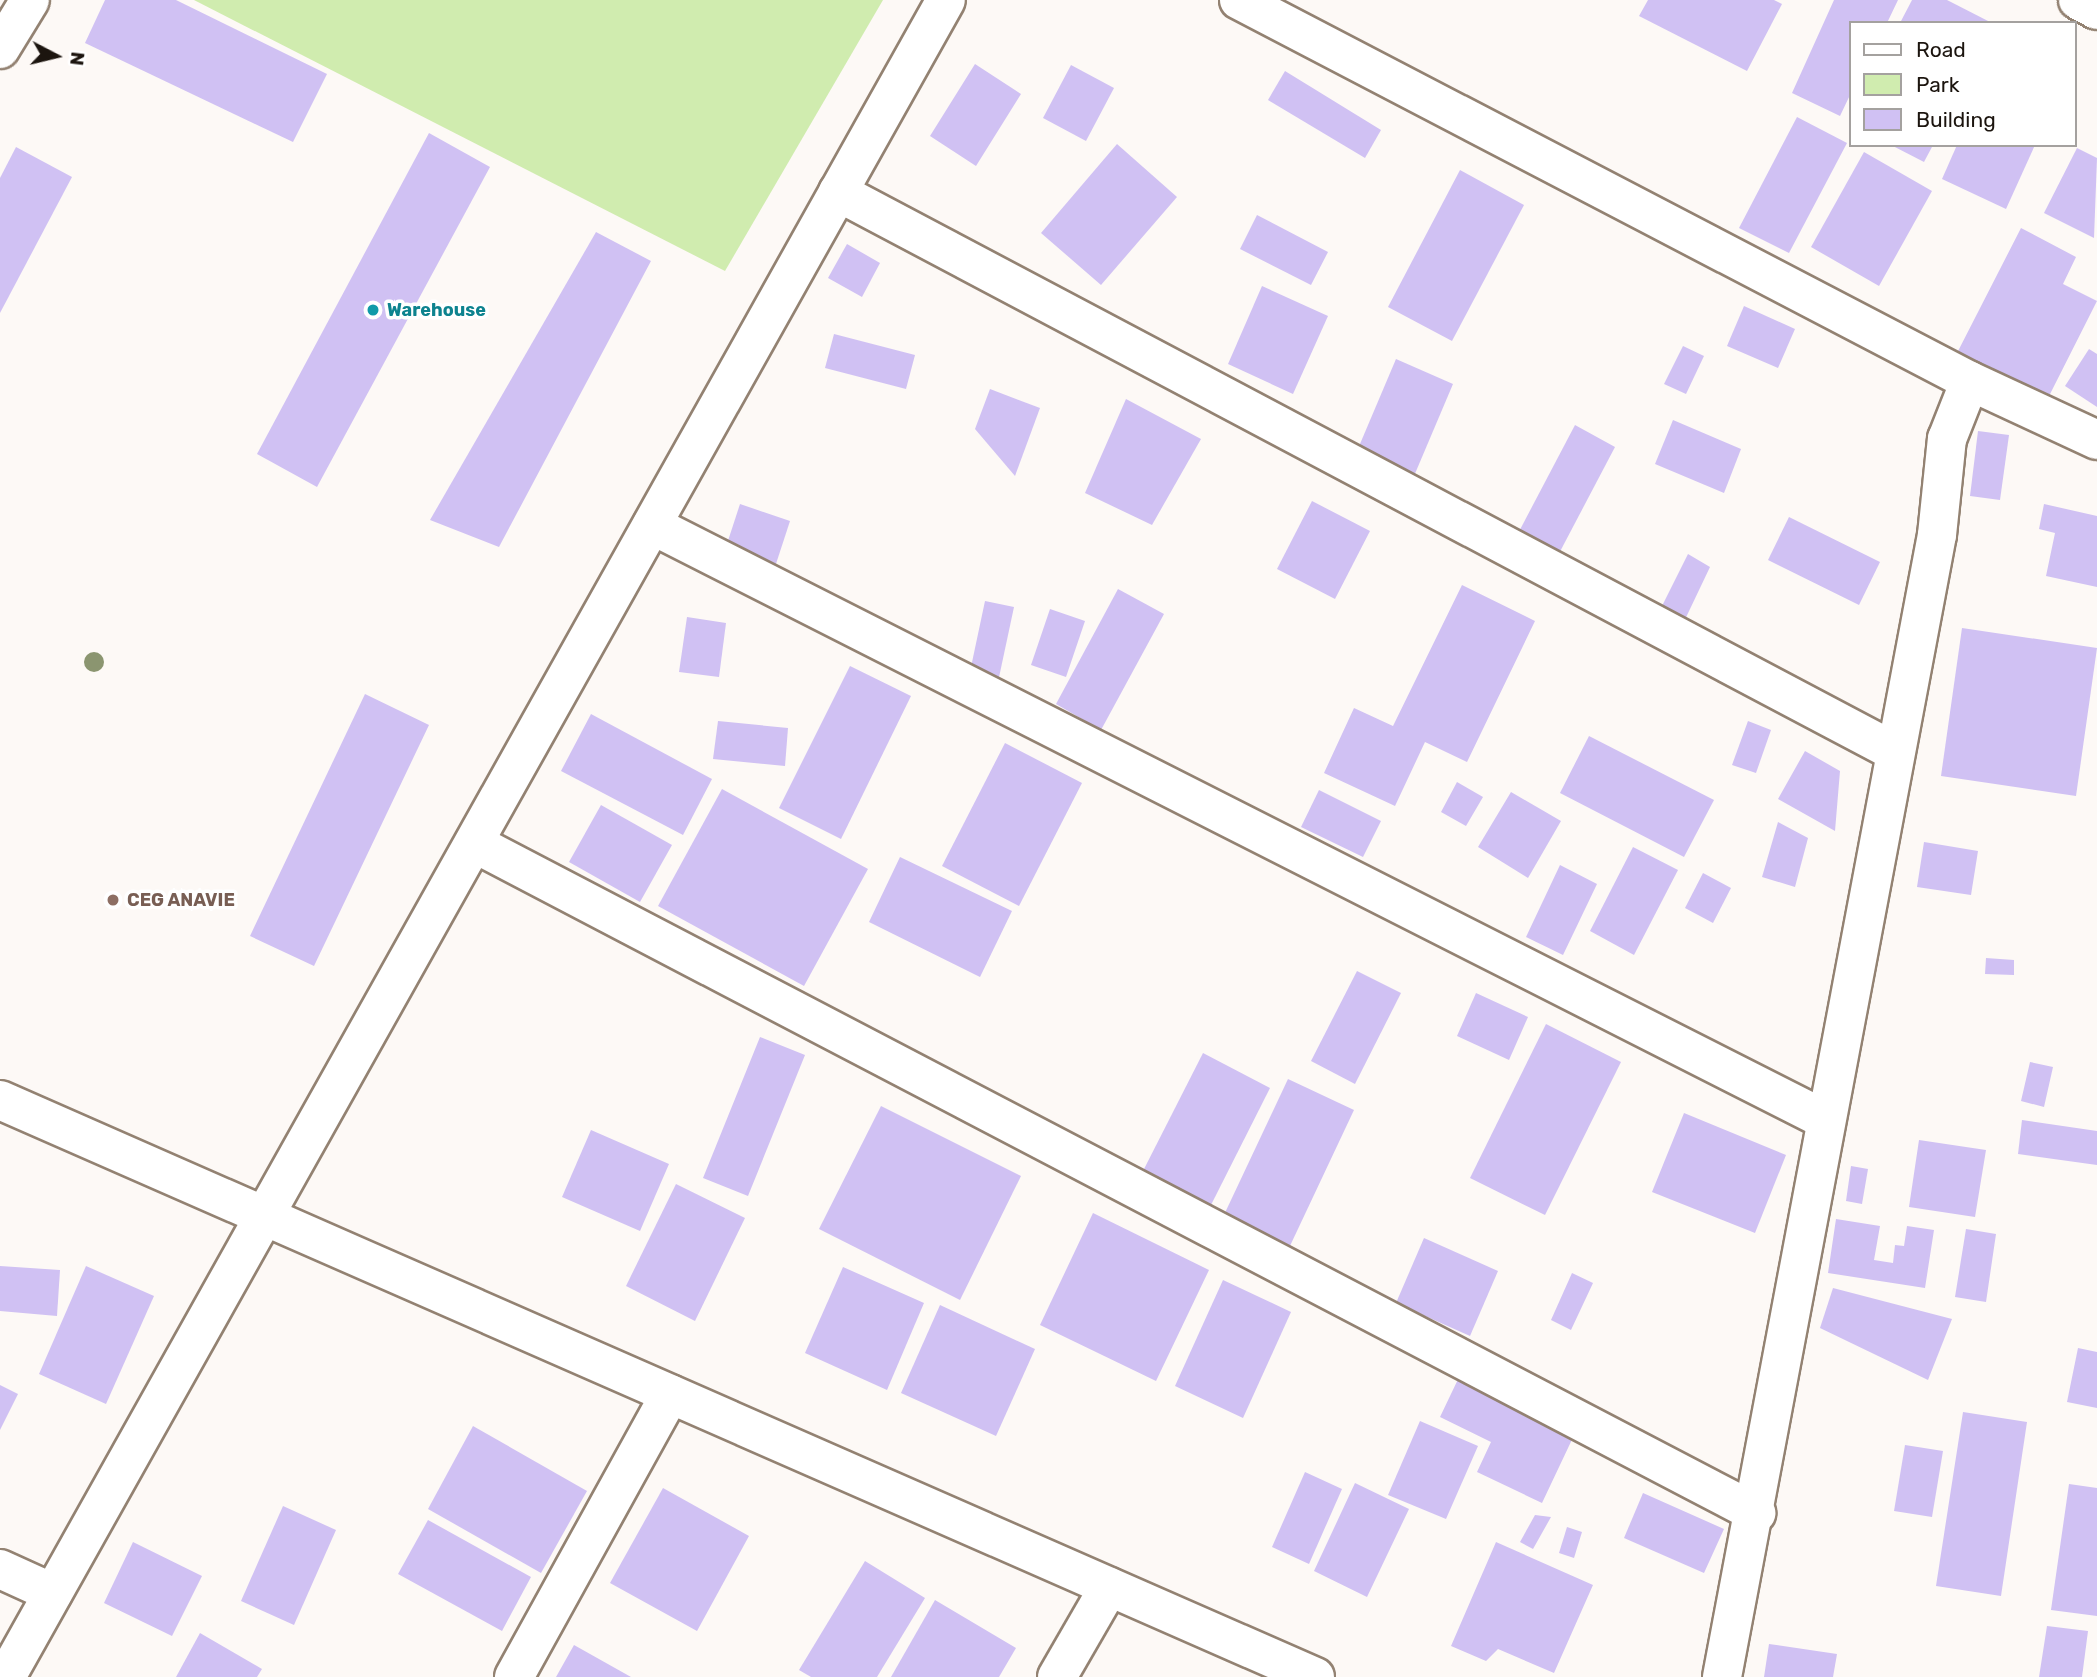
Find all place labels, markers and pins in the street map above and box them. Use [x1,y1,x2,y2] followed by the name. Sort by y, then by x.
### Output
[387,299,486,321] place label: Warehouse
[365,302,381,318] marker: Warehouse
[127,889,235,911] place label: CEG ANAVIE
[105,892,121,908] marker: CEG ANAVIE

